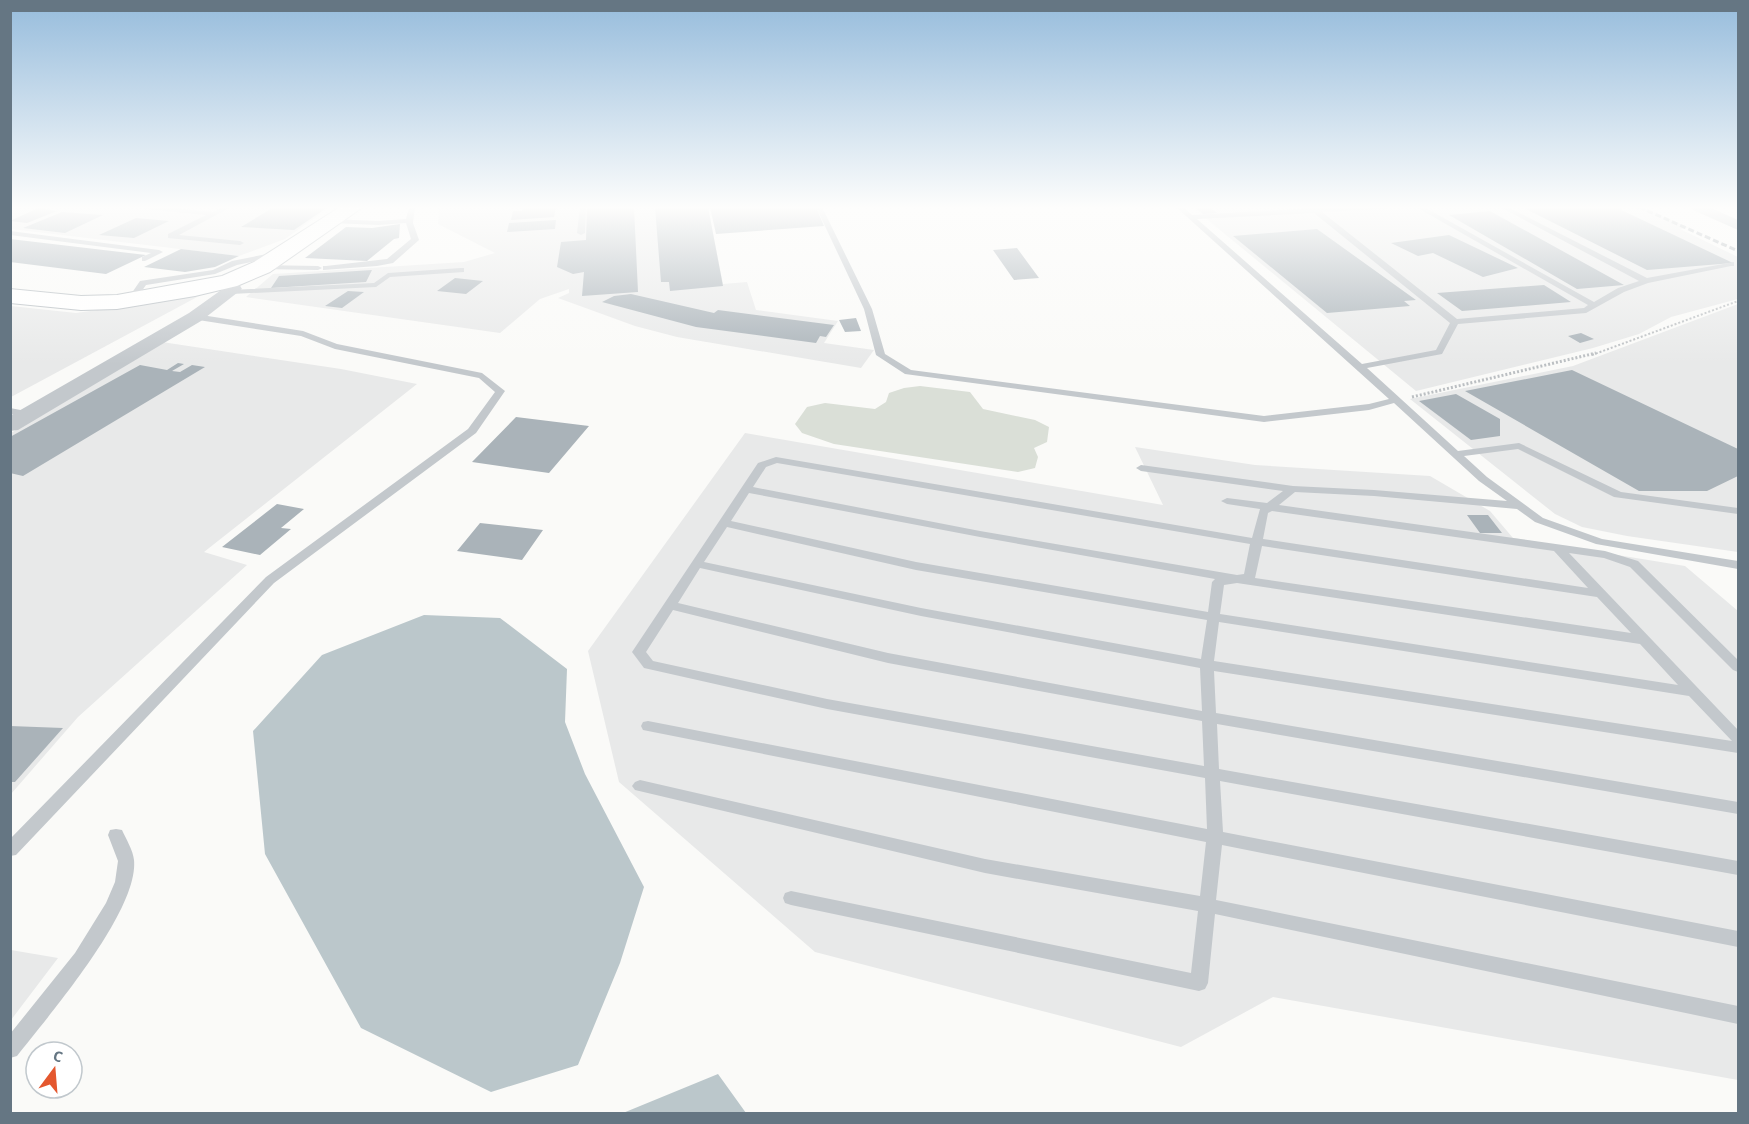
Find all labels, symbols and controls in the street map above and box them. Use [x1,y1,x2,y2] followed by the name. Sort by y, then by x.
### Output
[24,1040,84,1100] north arrow
[51,1048,64,1065] text: С

